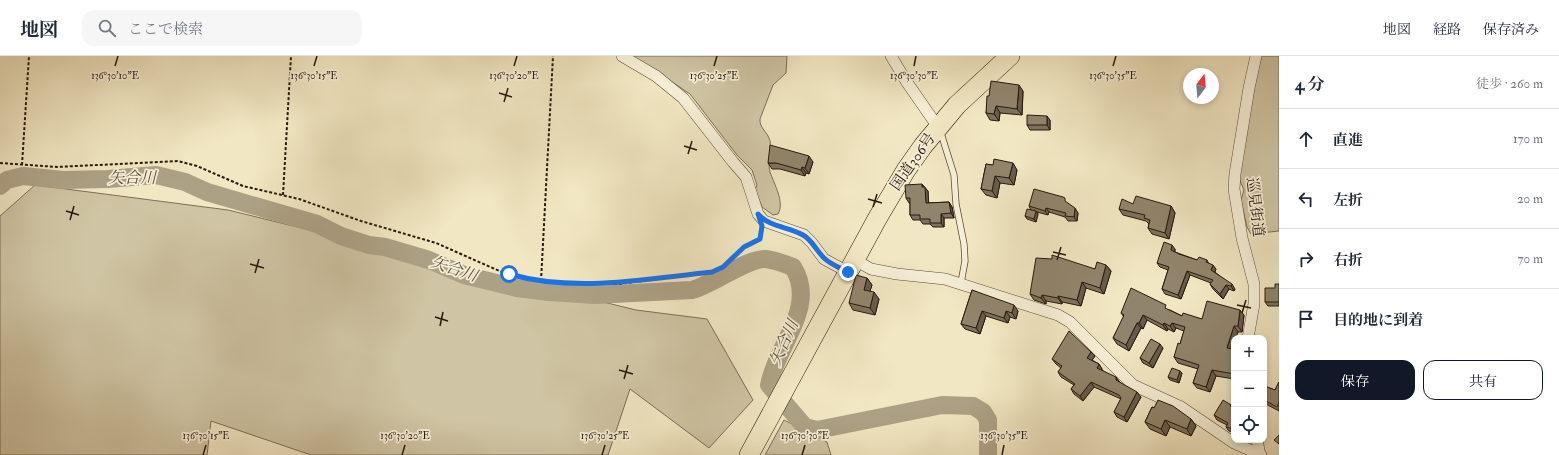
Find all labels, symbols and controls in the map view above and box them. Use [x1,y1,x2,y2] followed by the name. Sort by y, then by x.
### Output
[82,10,362,46] search box
[96,17,118,39] icon: search
[20,18,58,42] text: 地図
[128,20,203,39] text: ここで検索
[1383,21,1411,38] text: 地図
[1433,21,1461,38] text: 経路
[1483,21,1539,38] text: 保存済み
[1183,68,1219,104] north arrow
[91,70,139,82] text: 136°30'10"E
[290,70,338,82] text: 136°30'15"E
[489,70,539,82] text: 136°30'20"E
[690,70,738,82] text: 136°30'25"E
[890,70,938,82] text: 136°30'30"E
[1089,70,1137,82] text: 136°30'35"E
[1295,74,1325,95] text: 4 分
[1476,76,1543,92] text: 徒歩 · 260 m
[1295,128,1317,150] icon: ahead
[886,130,940,194] street label: 国道306号
[1333,131,1363,150] text: 直進
[1513,131,1543,147] text: 170 m
[108,168,158,188] water label: 矢合川
[1242,176,1268,238] street label: 巡見街道
[1295,188,1317,210] icon: left
[1333,191,1363,210] text: 左折
[1517,191,1543,207] text: 20 m
[1295,248,1317,270] icon: right
[1333,251,1363,270] text: 右折
[1518,251,1543,267] text: 70 m
[428,252,482,287] water label: 矢合川
[839,263,857,281] route end
[500,265,518,283] route start
[1295,308,1317,330] icon: arrive
[1333,311,1423,330] text: 目的地に到着
[765,315,804,369] water label: 矢合川
[1231,335,1267,443] map controls
[1231,335,1267,371] button: +
[1295,360,1415,400] button: 保存
[1423,360,1543,400] button: 共有
[1231,371,1267,407] button: −
[1231,407,1267,443] button: locate
[182,430,230,442] text: 136°30'15"E
[380,430,430,442] text: 136°30'20"E
[581,430,629,442] text: 136°30'25"E
[781,430,829,442] text: 136°30'30"E
[980,430,1028,442] text: 136°30'35"E

